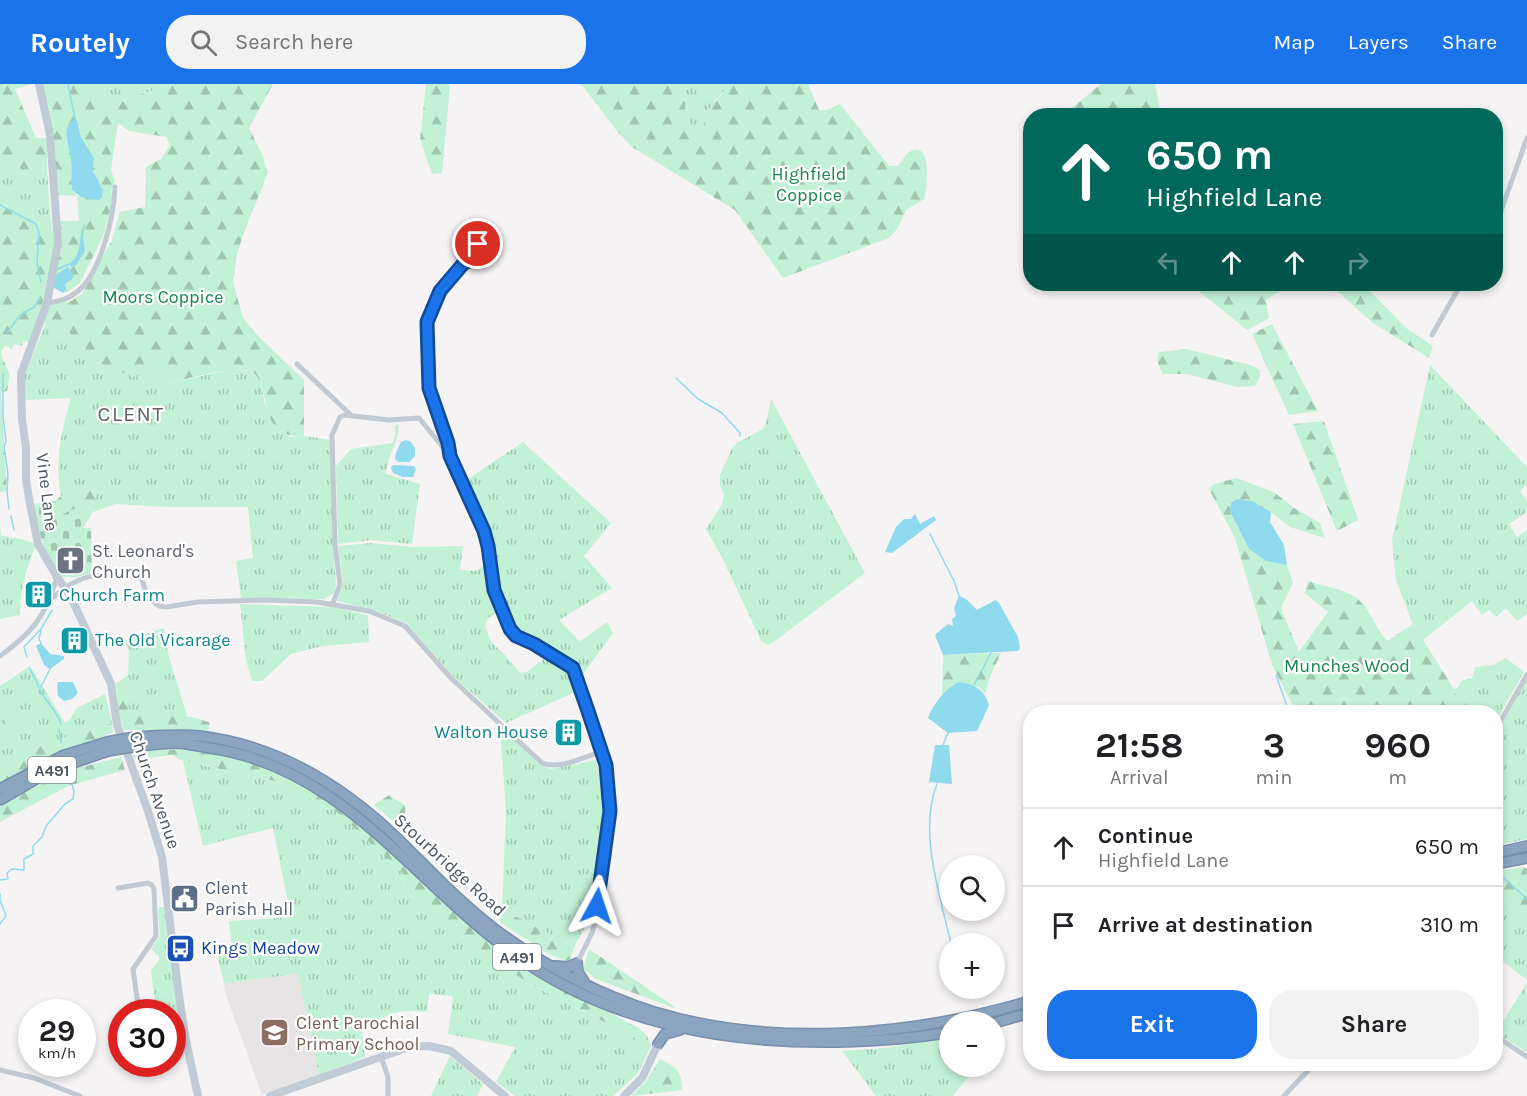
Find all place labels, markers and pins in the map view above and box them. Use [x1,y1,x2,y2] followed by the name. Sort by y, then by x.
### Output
[452,218,503,269] pin
[92,540,194,583] place label: St. Leonard's Church
[55,545,87,577] church icon: St. Leonard's Church
[22,579,54,611] building icon: Church Farm
[59,584,165,606] place label: Church Farm
[58,624,90,656] building icon: The Old Vicarage
[95,629,231,651] place label: The Old Vicarage
[553,716,585,748] building icon: Walton House
[434,721,548,743] place label: Walton House
[205,877,293,920] place label: Clent Parish Hall
[168,882,200,914] public building icon: Clent Parish Hall
[164,932,196,964] bus stop icon: Kings Meadow
[201,937,320,959] place label: Kings Meadow
[296,1012,420,1055] place label: Clent Parochial Primary School
[259,1017,291,1049] school or university icon: Clent Parochial Primary School

